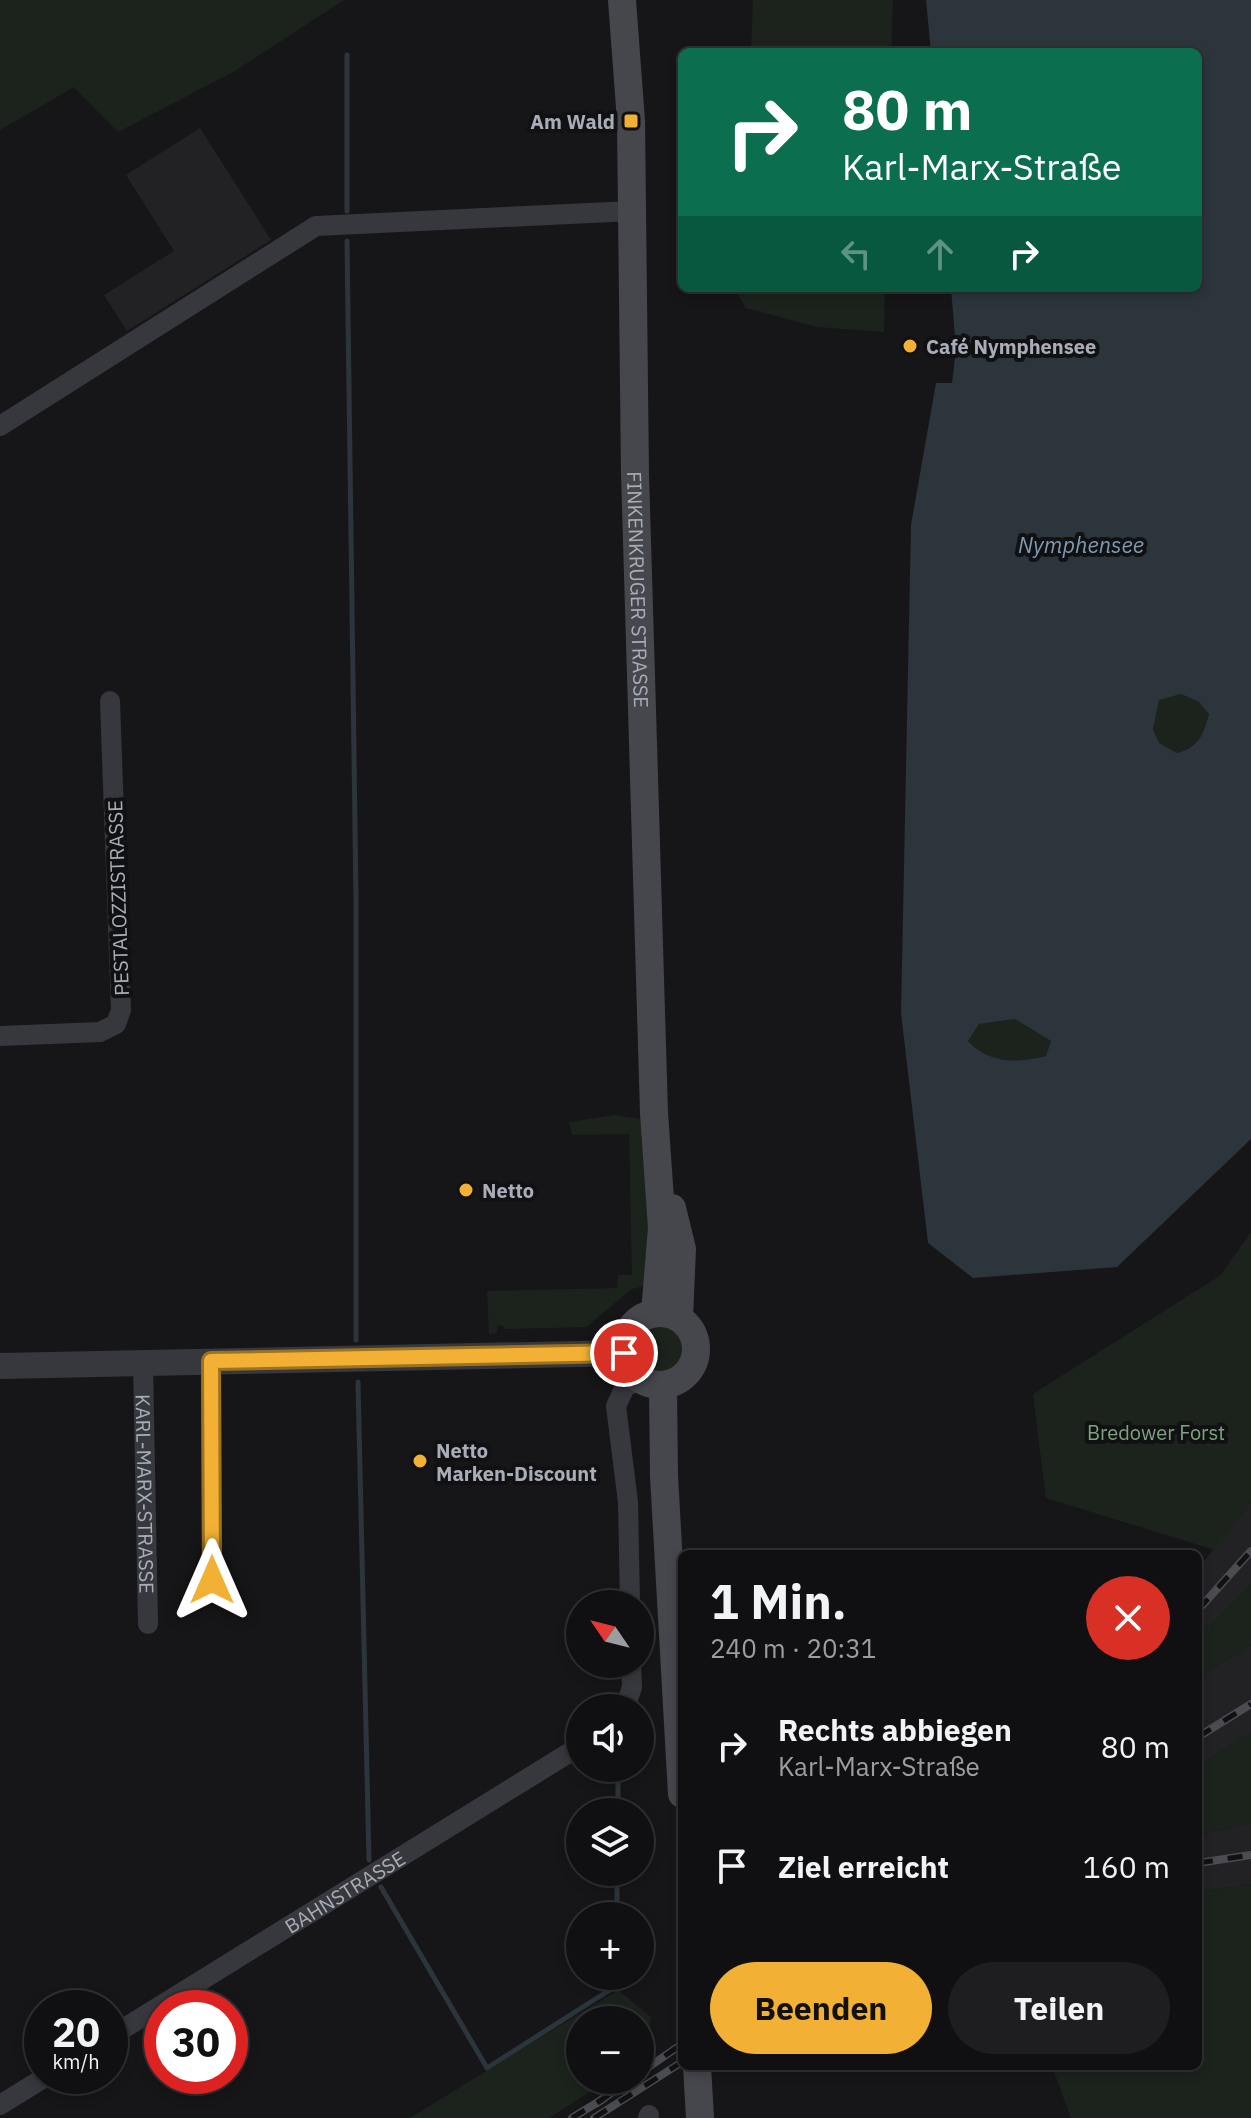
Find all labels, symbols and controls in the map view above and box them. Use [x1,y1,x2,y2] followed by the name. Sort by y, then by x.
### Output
[842,73,972,145] text: 80 m
[710,80,814,184] icon: right
[530,108,615,135] place label: Am Wald
[622,112,640,130] marker: Am Wald
[842,143,1121,190] text: Karl-Marx-Straße
[834,232,878,276] icon: left
[918,232,962,276] icon: ahead
[1002,232,1046,276] icon: right
[926,333,1096,360] place label: Café Nymphensee
[901,337,919,355] marker: Café Nymphensee
[621,471,655,708] street label: FINKENKRUGER STRASSE
[1018,530,1144,559] water label: Nymphensee
[101,800,135,996] street label: PESTALOZZISTRASSE
[482,1177,534,1204] place label: Netto
[457,1181,475,1199] marker: Netto
[590,1319,658,1387] pin
[602,1331,646,1375] icon: arrive
[130,1394,161,1594] street label: KARL-MARX-STRASSE
[1087,1419,1225,1446] park label: Bredower Forst
[436,1437,597,1487] place label: Netto Marken-Discount
[411,1452,429,1470] marker: Netto Marken-Discount
[170,1538,254,1622] position arrow
[710,1570,847,1632] text: 1 Min.
[1086,1576,1170,1660] button: close
[566,1590,654,1678] north arrow
[566,1590,654,2094] map controls
[710,1631,876,1665] text: 240 m · 20:31
[566,1694,654,1782] button: sound
[778,1710,1012,1749] text: Rechts abbiegen
[710,1724,754,1768] icon: right
[1101,1727,1170,1766] text: 80 m
[778,1749,980,1783] text: Karl-Marx-Straße
[566,1798,654,1886] button: layers
[279,1844,410,1939] street label: BAHNSTRASSE
[710,1844,754,1888] icon: arrive
[778,1847,949,1886] text: Ziel erreicht
[1083,1847,1170,1886] text: 160 m
[566,1902,654,1990] button: +
[710,1962,932,2054] button: Beenden
[948,1962,1170,2054] button: Teilen
[144,1990,248,2094] speed limit sign: 30
[52,2006,100,2058] text: 20
[566,2006,654,2094] button: −
[52,2048,100,2075] text: km/h

